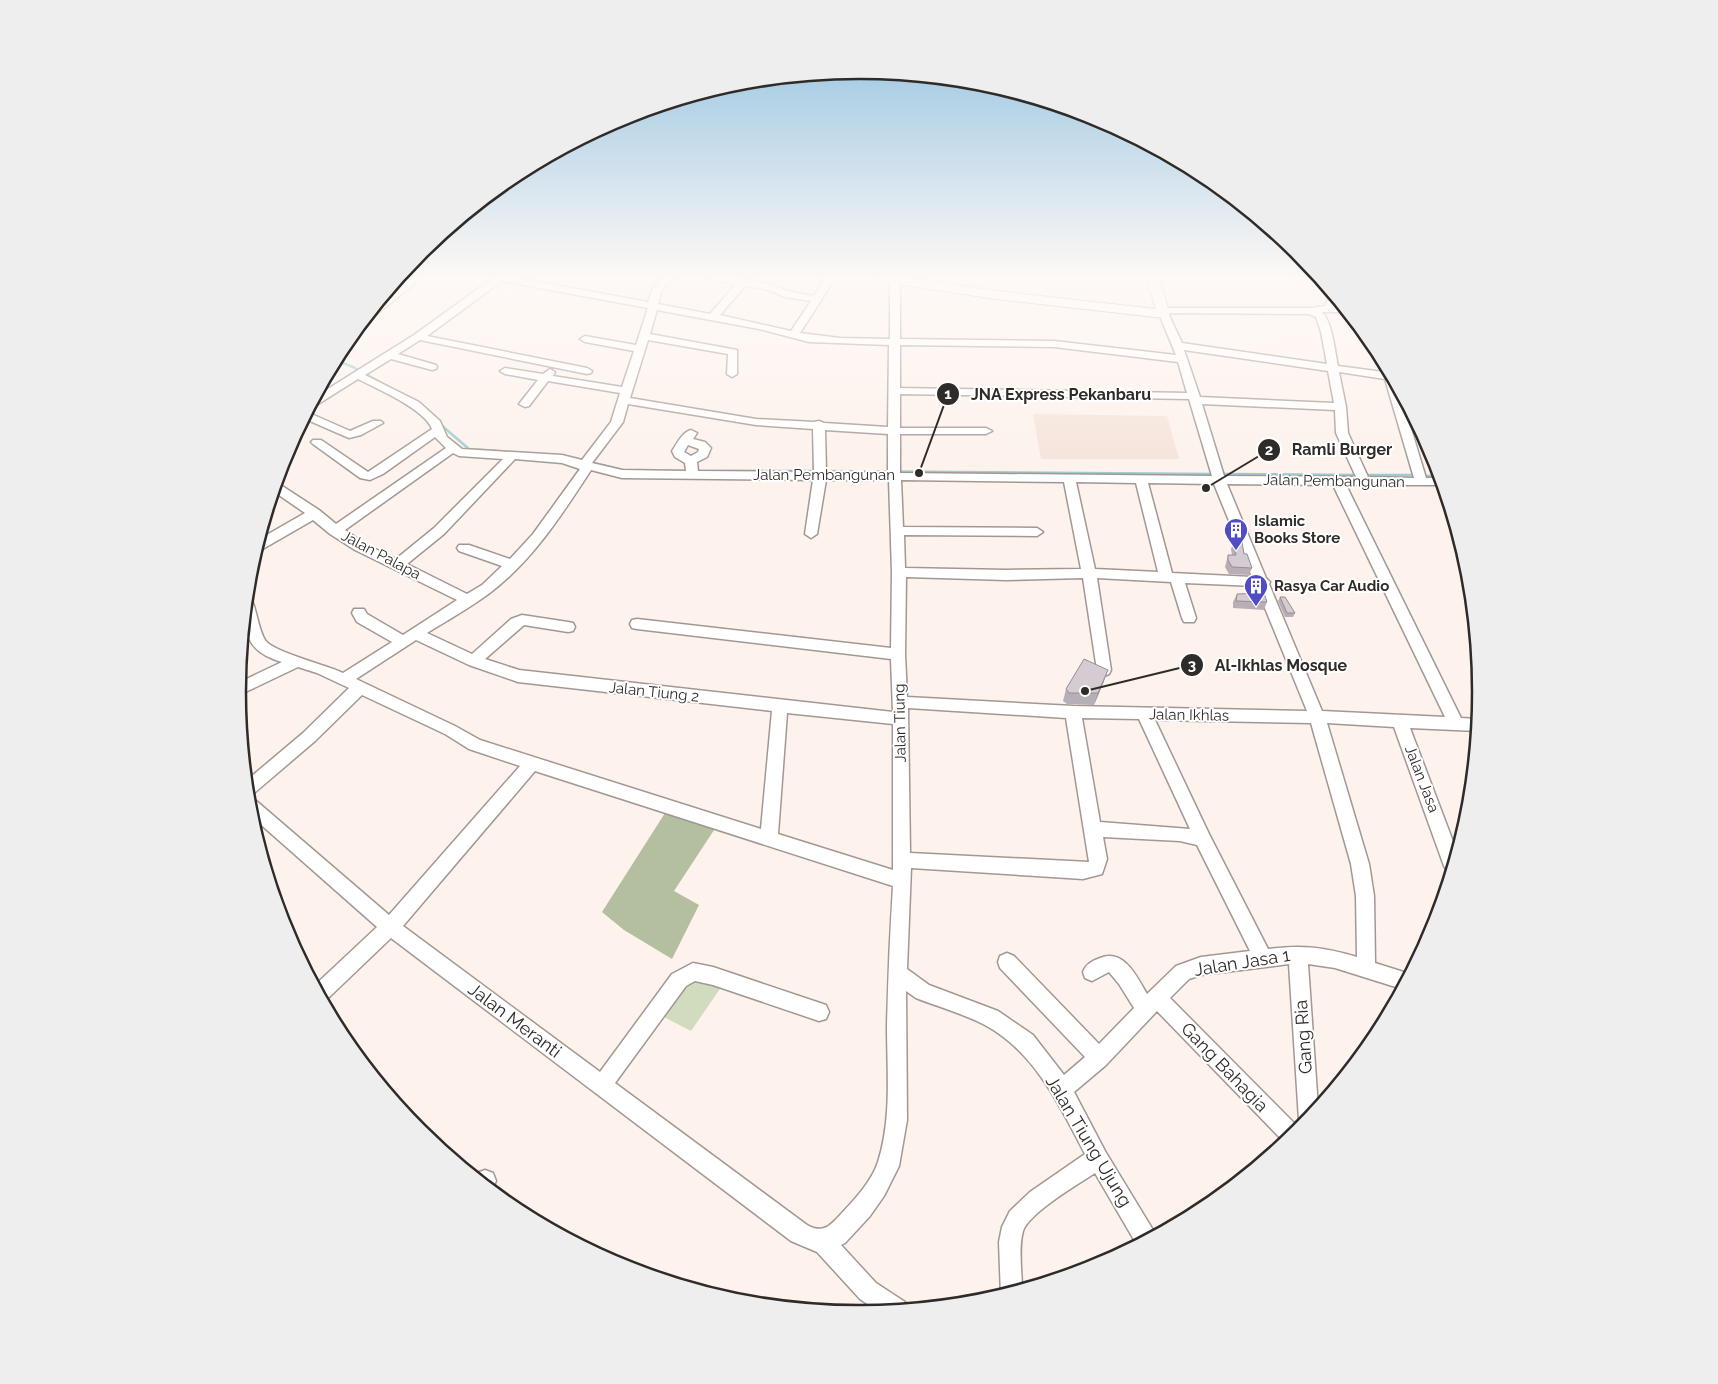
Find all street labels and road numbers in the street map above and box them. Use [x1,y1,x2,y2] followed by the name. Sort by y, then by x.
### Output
[753,466,895,484] street label: Jalan Pembangunan
[1263,471,1405,491] street label: Jalan Pembangunan
[338,527,424,583] street label: Jalan Palapa
[608,678,700,706] street label: Jalan Tiung 2
[890,683,910,763] street label: Jalan Tiung
[1149,705,1229,725] street label: Jalan Ikhlas
[1401,743,1443,815] street label: Jalan Jasa
[1193,944,1292,980] street label: Jalan Jasa 1
[464,978,566,1062] street label: Jalan Meranti
[1290,999,1316,1075] street label: Gang Ria
[1177,1018,1273,1116] street label: Gang Bahagia
[1042,1072,1136,1210] street label: Jalan Tiung Ujung

